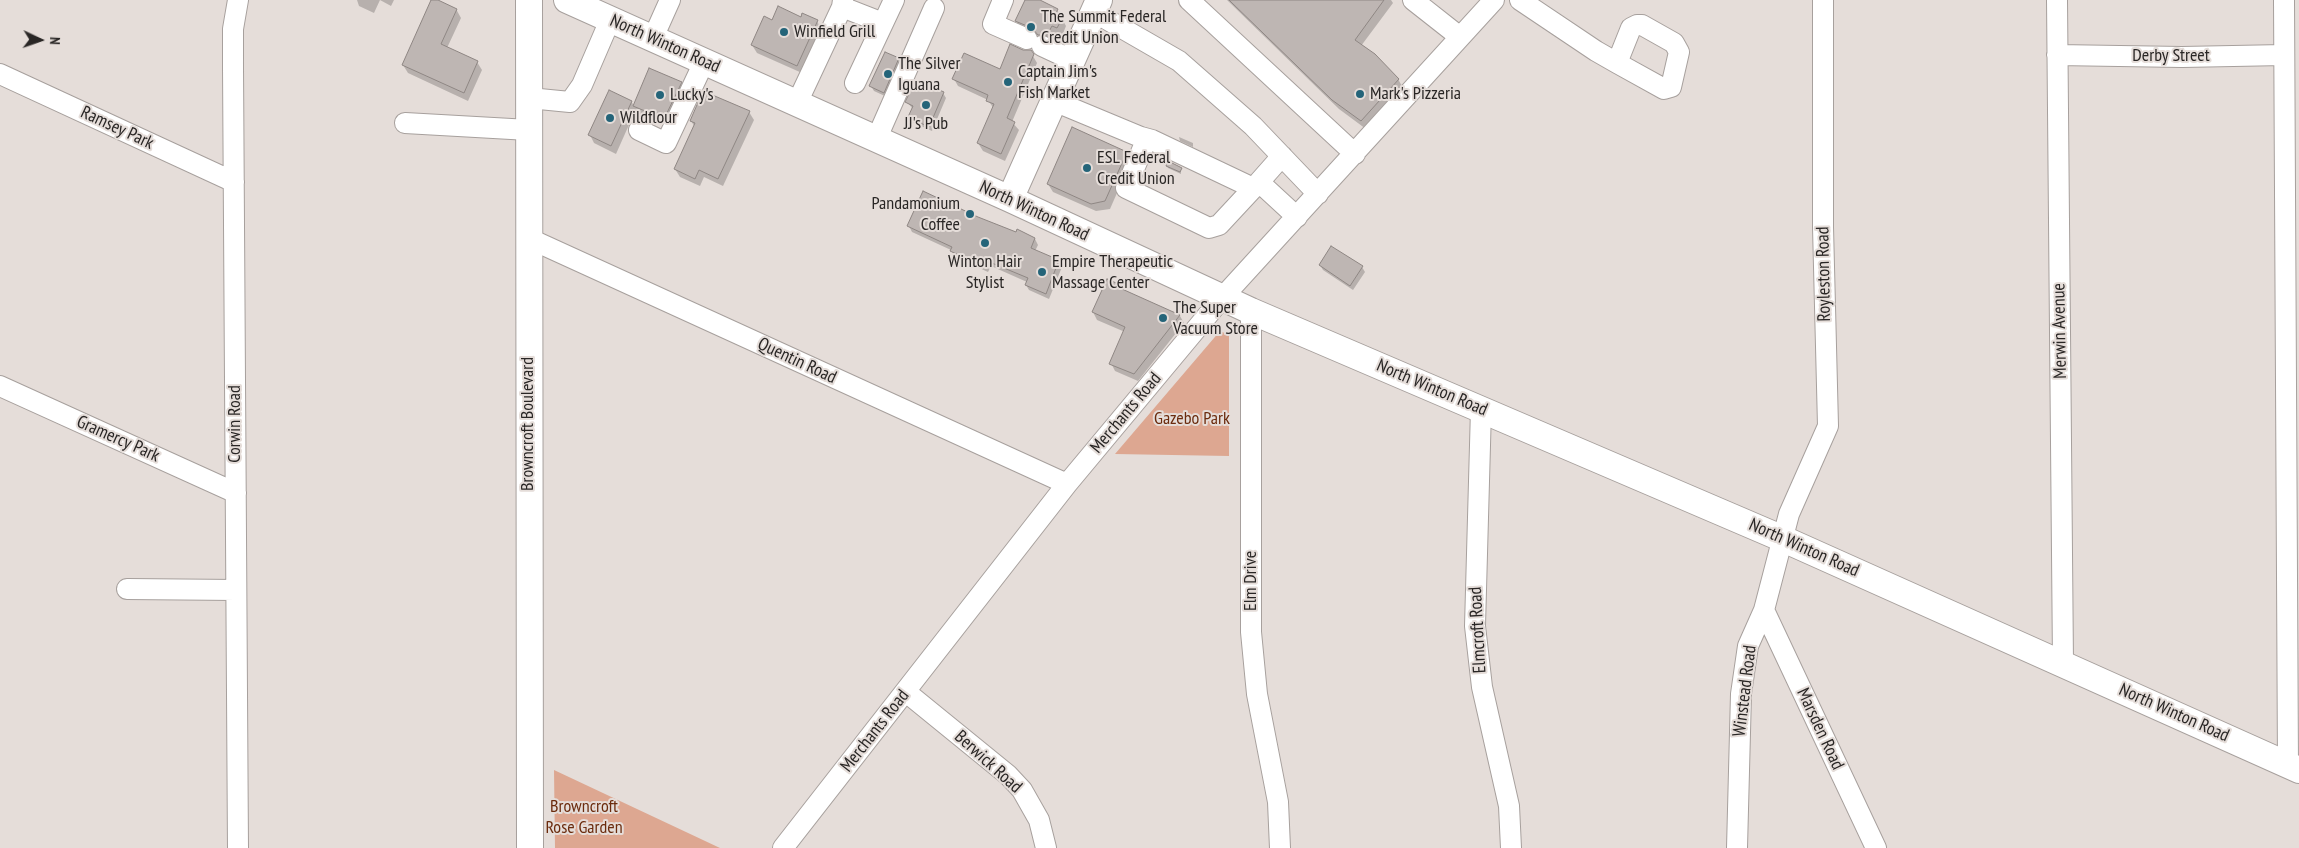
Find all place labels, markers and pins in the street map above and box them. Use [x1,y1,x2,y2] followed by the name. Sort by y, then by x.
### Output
[1041,6,1166,48] place label: The Summit Federal Credit Union
[794,21,875,43] place label: Winfield Grill
[1025,21,1037,33] marker: The Summit Federal Credit Union
[778,26,790,38] marker: Winfield Grill
[898,53,960,96] place label: The Silver Iguana
[1018,61,1097,104] place label: Captain Jim's Fish Market
[882,68,894,80] marker: The Silver Iguana
[1002,76,1014,88] marker: Captain Jim's Fish Market
[1370,83,1461,105] place label: Mark's Pizzeria
[670,84,714,106] place label: Lucky's
[1354,88,1366,100] marker: Mark's Pizzeria
[654,89,666,101] marker: Lucky's
[920,99,932,111] marker: JJ's Pub
[620,107,677,129] place label: Wildflour
[604,112,616,124] marker: Wildflour
[904,113,948,135] place label: JJ's Pub
[1097,147,1175,190] place label: ESL Federal Credit Union
[1081,162,1093,174] marker: ESL Federal Credit Union
[871,193,960,235] place label: Pandamonium Coffee
[964,208,976,220] marker: Pandamonium Coffee
[979,237,991,249] marker: Winton Hair Stylist
[948,251,1022,294] place label: Winton Hair Stylist
[1052,251,1173,294] place label: Empire Therapeutic Massage Center
[1036,266,1048,278] marker: Empire Therapeutic Massage Center
[1173,297,1258,340] place label: The Super Vacuum Store
[1157,312,1169,324] marker: The Super Vacuum Store

